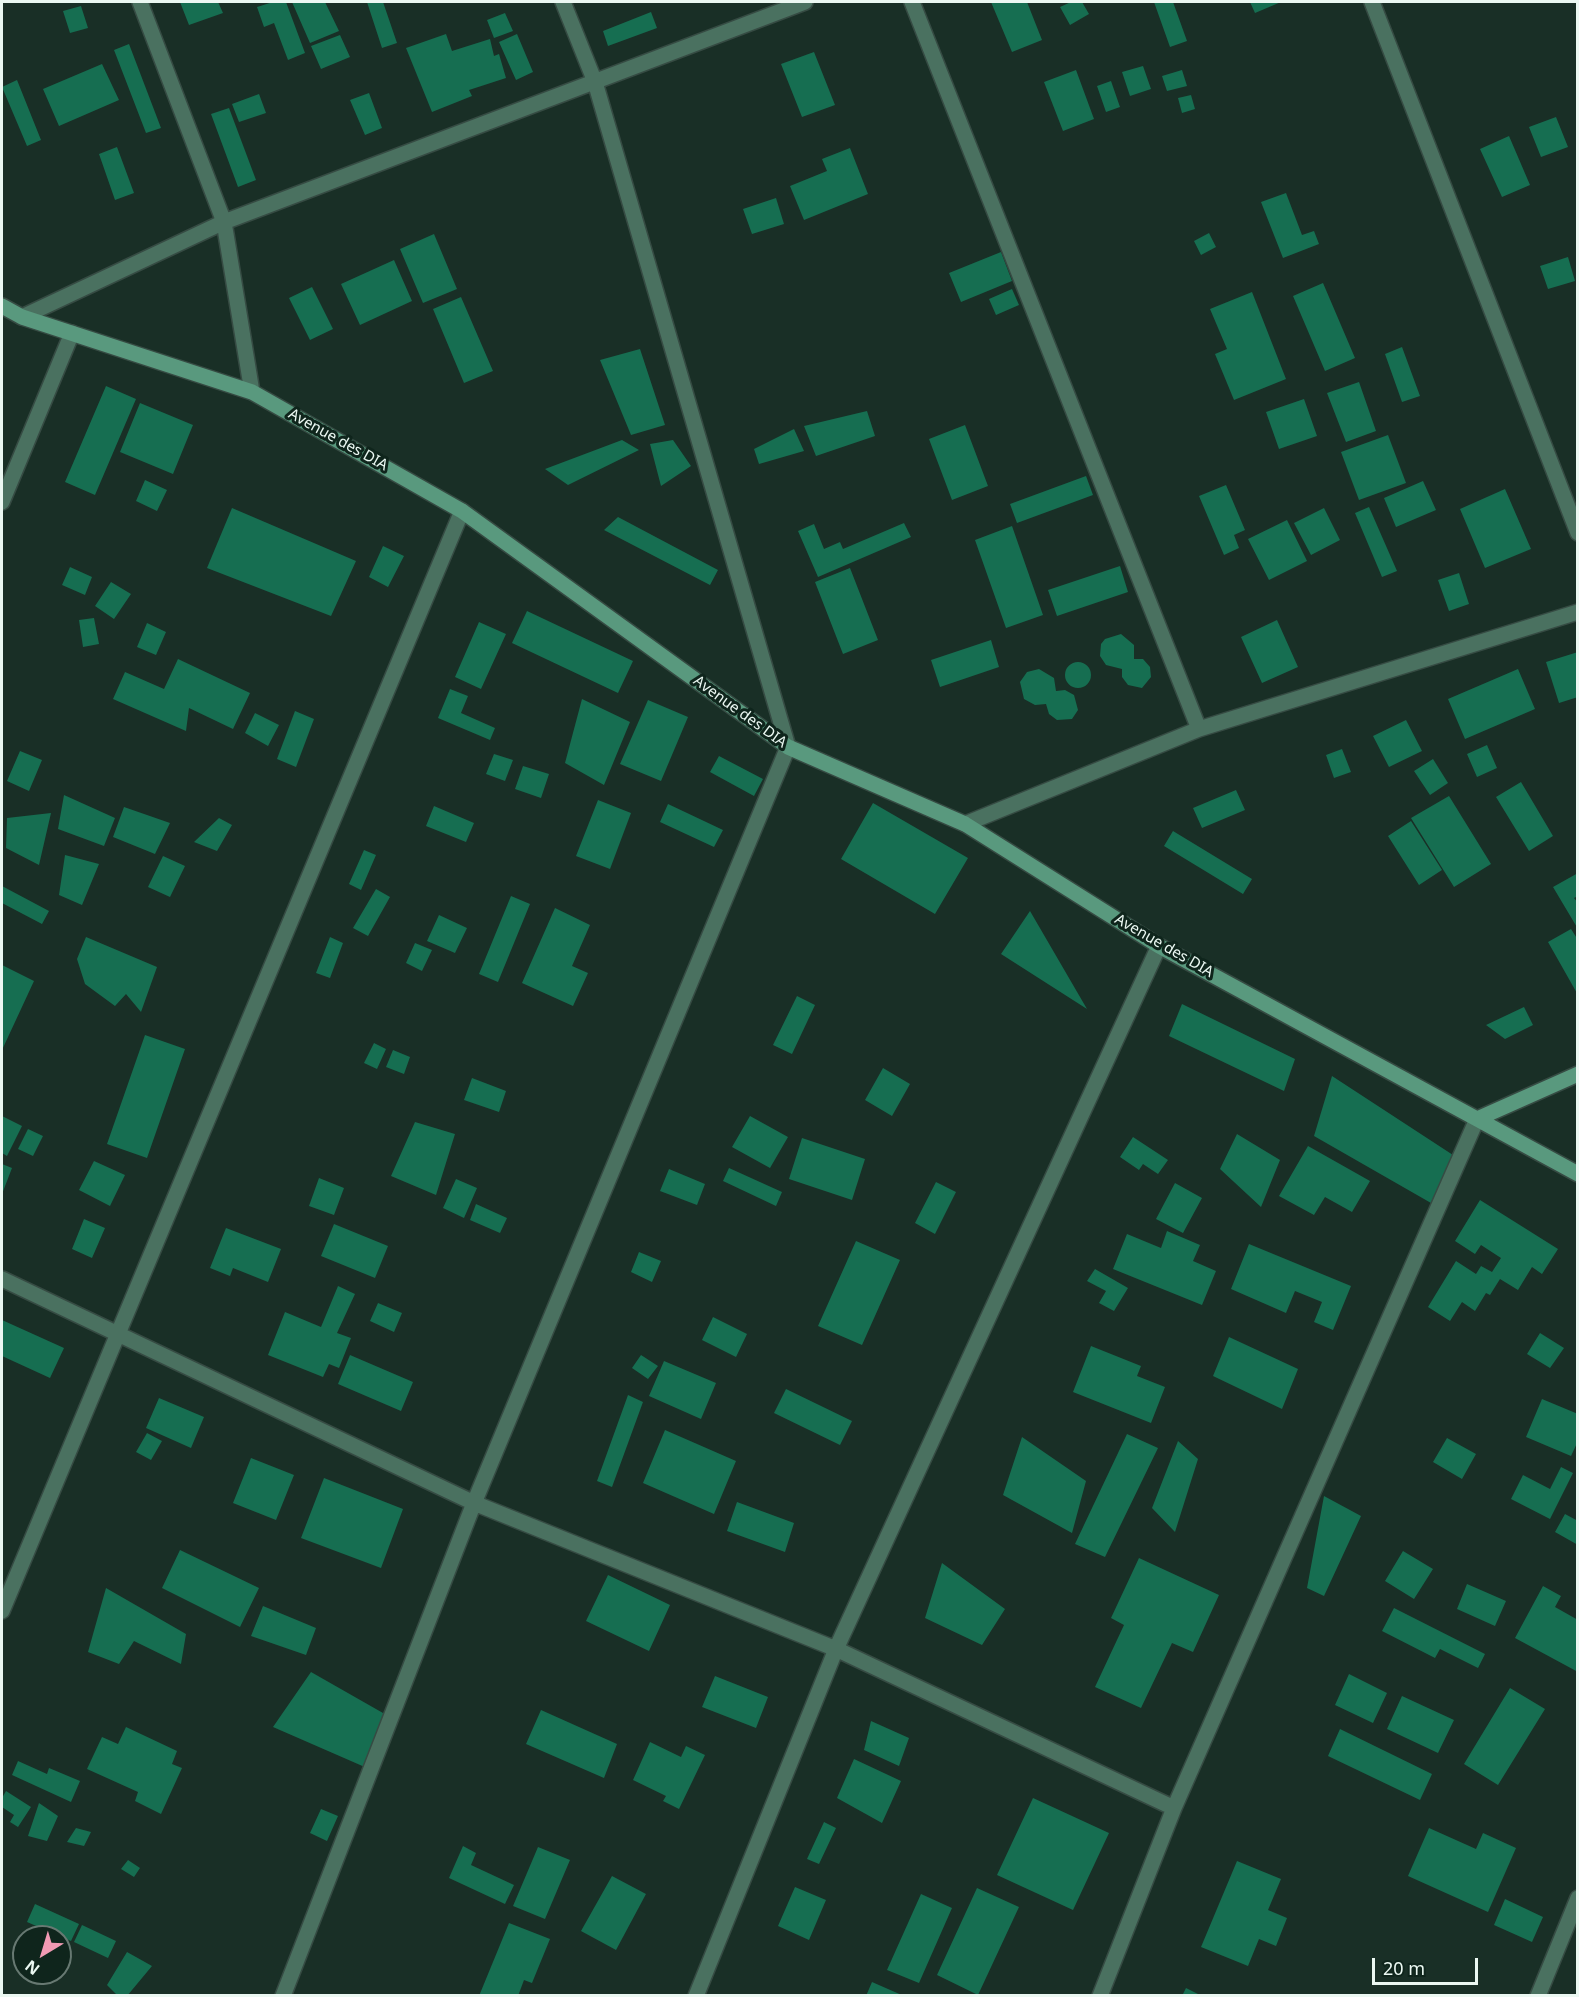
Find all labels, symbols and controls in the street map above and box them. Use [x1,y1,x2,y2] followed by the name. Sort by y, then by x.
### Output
[285,405,391,475] street label: Avenue des DIA
[690,672,790,752] street label: Avenue des DIA
[1111,910,1217,982] street label: Avenue des DIA
[12,1925,72,1985] north arrow
[1375,1946,1482,1984] scale bar
[20,1955,44,1980] text: N
[1383,1956,1425,1980] text: 20 m

